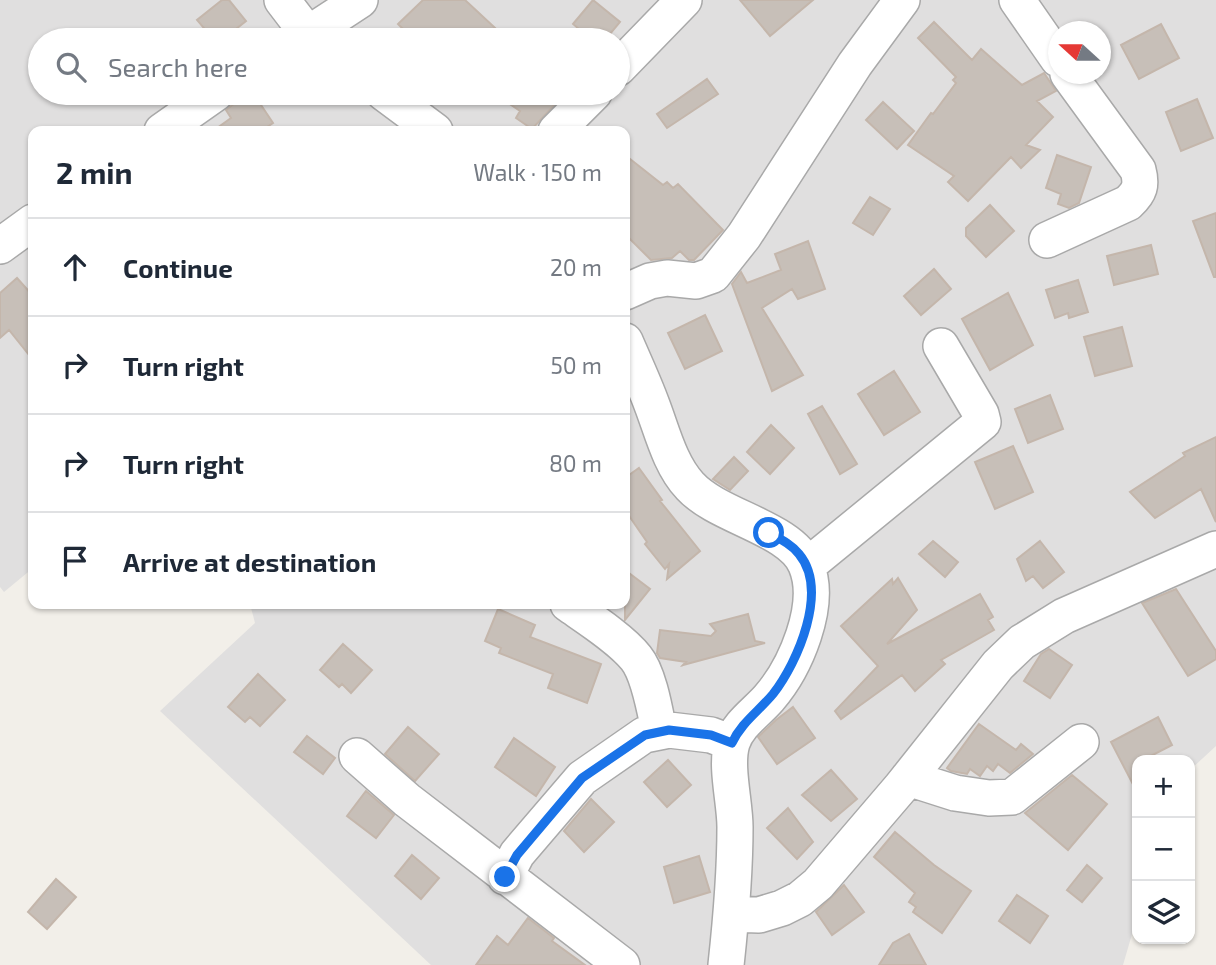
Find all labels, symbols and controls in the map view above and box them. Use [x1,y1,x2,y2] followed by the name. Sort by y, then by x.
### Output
[1048,21,1111,84] north arrow
[28,28,630,105] search box
[52,48,90,86] icon: search
[108,51,248,82] text: Search here
[56,154,133,190] text: 2 min
[473,158,602,186] text: Walk · 150 m
[56,248,94,286] icon: ahead
[123,252,233,283] text: Continue
[550,253,602,281] text: 20 m
[56,346,94,384] icon: right
[123,350,244,381] text: Turn right
[551,351,602,379] text: 50 m
[56,444,94,482] icon: right
[123,448,244,479] text: Turn right
[549,449,602,477] text: 80 m
[753,517,784,548] route start
[56,542,94,580] icon: arrive
[123,546,376,577] text: Arrive at destination
[1132,755,1195,944] map controls
[1132,755,1195,818] button: +
[1132,818,1195,881] button: −
[489,861,520,892] route end
[1132,881,1195,944] button: layers

